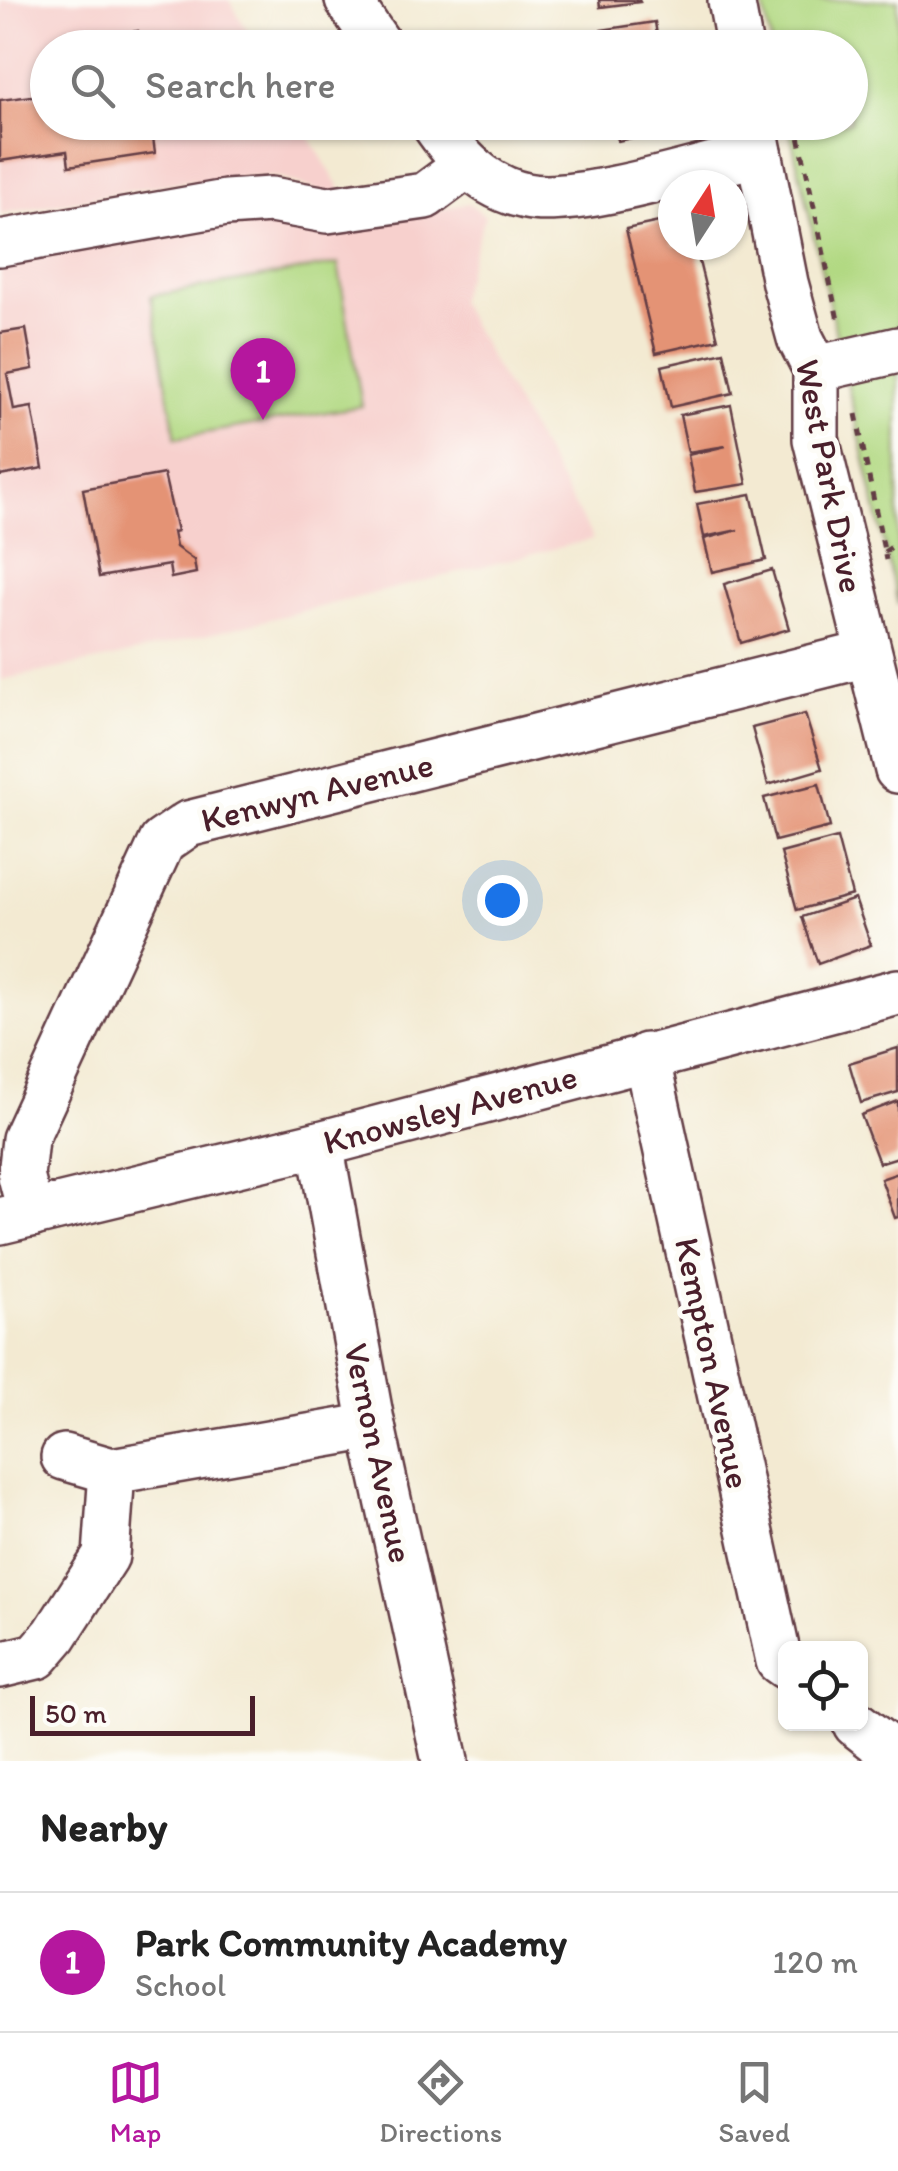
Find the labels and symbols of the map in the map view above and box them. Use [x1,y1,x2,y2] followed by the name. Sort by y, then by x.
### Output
[658,170,748,260] north arrow
[230,338,296,420] pin: 1
[787,356,873,596] street label: West Park Drive
[197,743,437,841] street label: Kenwyn Avenue
[477,875,528,926] your location
[318,1055,582,1163] street label: Knowsley Avenue
[666,1234,760,1492] street label: Kempton Avenue
[335,1339,423,1567] street label: Vernon Avenue
[30,1691,255,1736] scale bar

